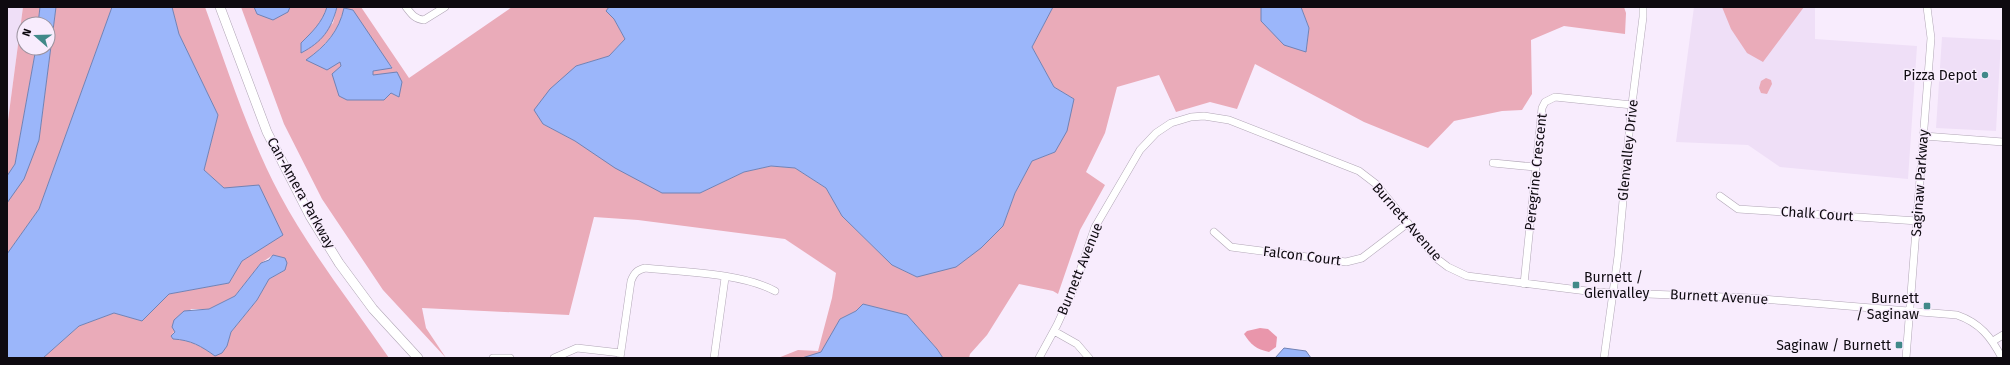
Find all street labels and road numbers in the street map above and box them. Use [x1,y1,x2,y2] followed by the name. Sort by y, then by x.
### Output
[1614,98,1642,202] street label: Glenvalley Drive
[1521,111,1551,232] street label: Peregrine Crescent
[1908,129,1932,237] street label: Saginaw Parkway
[263,134,339,252] street label: Can-Amera Parkway
[1368,179,1446,265] street label: Burnett Avenue
[1780,203,1855,225] street label: Chalk Court
[1054,220,1106,318] street label: Burnett Avenue
[1262,243,1343,269] street label: Falcon Court
[1670,286,1768,308] street label: Burnett Avenue

